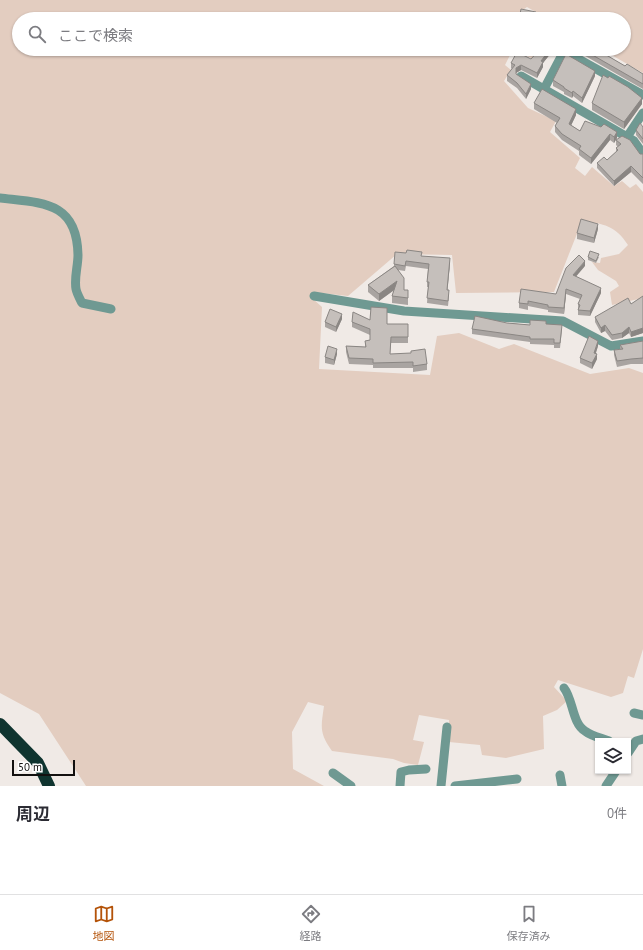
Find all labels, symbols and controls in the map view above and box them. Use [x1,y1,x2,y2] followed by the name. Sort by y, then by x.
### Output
[12,12,631,56] search box
[26,23,48,45] icon: search
[58,26,133,45] text: ここで検索
[595,738,631,774] map controls
[595,738,631,774] button: layers
[12,758,75,777] scale bar
[18,760,42,774] text: 50 m
[16,803,50,825] text: 周辺
[607,805,627,822] text: 0件
[93,903,115,943] tab: 地図
[300,903,322,943] tab: 経路
[507,903,551,943] tab: 保存済み

